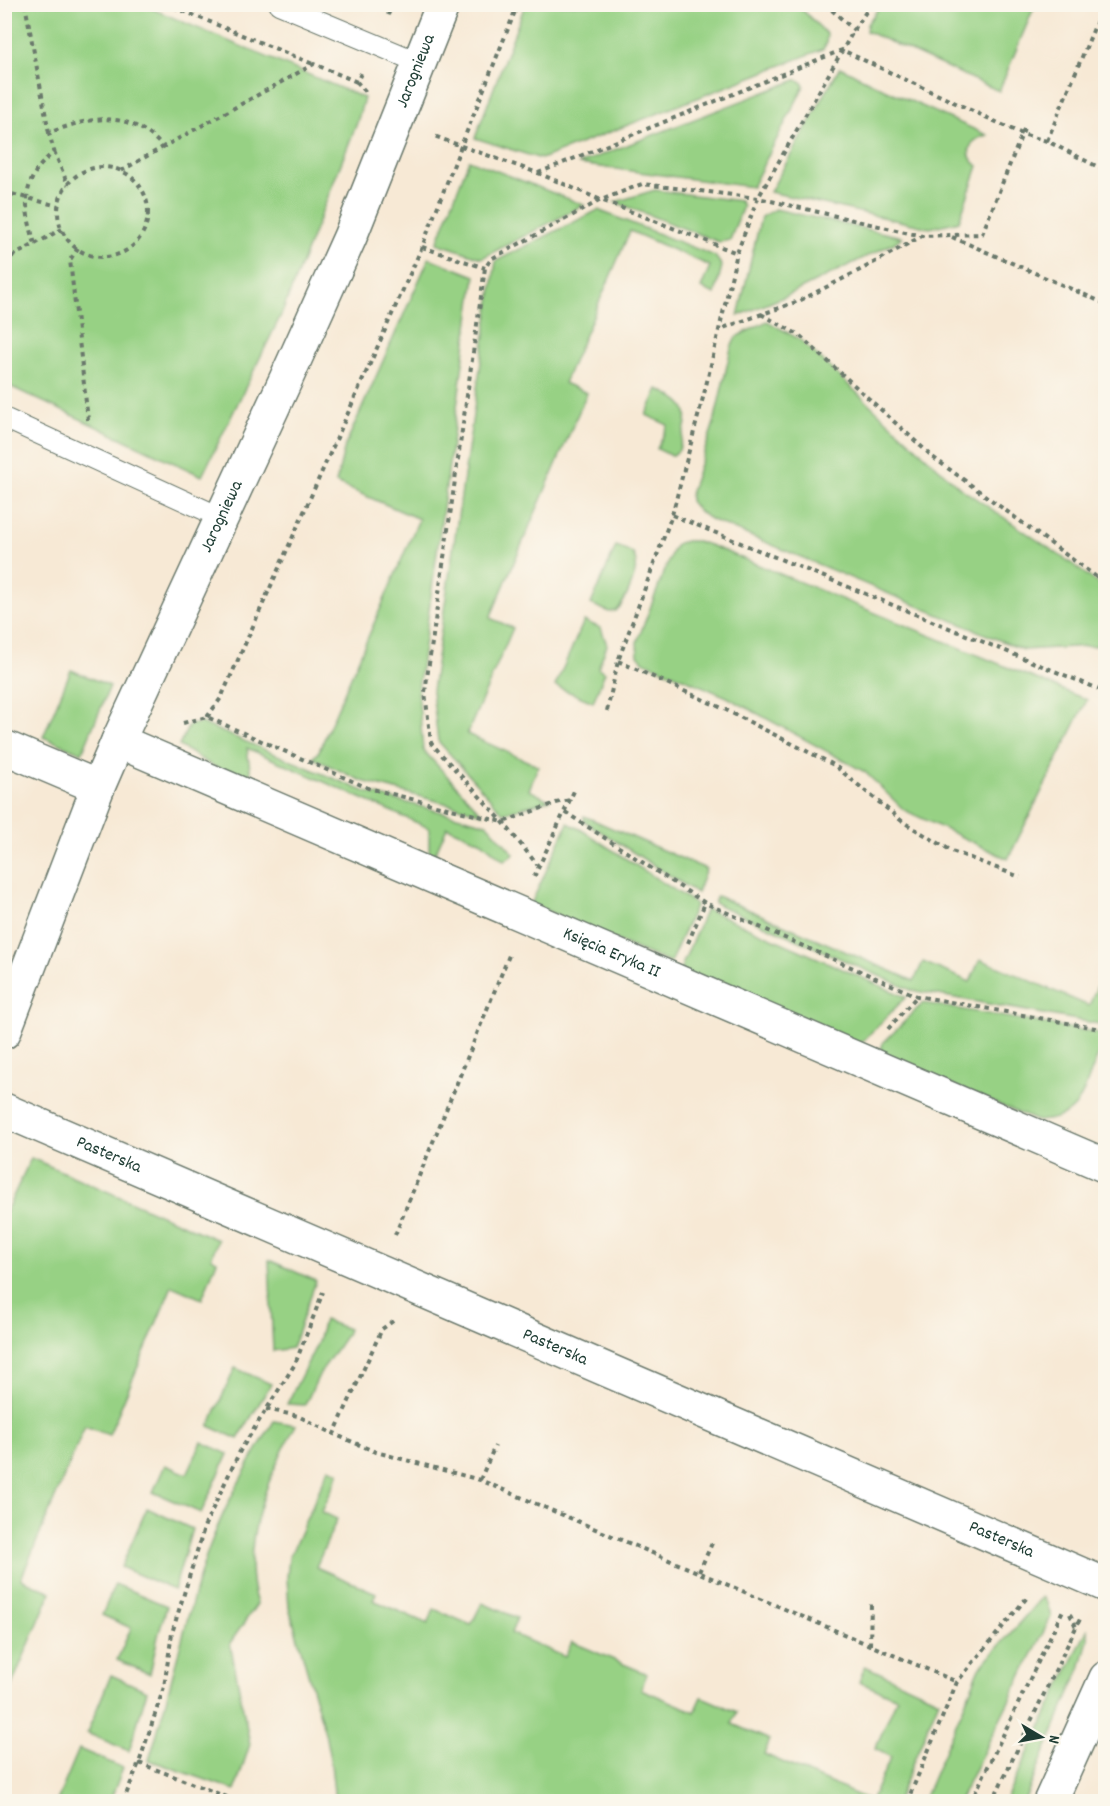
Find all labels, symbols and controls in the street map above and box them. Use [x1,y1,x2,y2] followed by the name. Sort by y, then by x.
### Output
[390,30,442,112] street label: Jarogniewa
[195,476,250,557] street label: Jarogniewa
[559,921,664,985] street label: Księcia Eryka II
[72,1130,146,1180] street label: Pasterska
[518,1322,592,1373] street label: Pasterska
[965,1515,1038,1565] street label: Pasterska
[1011,1707,1071,1767] north arrow
[1041,1733,1065,1745] text: N

